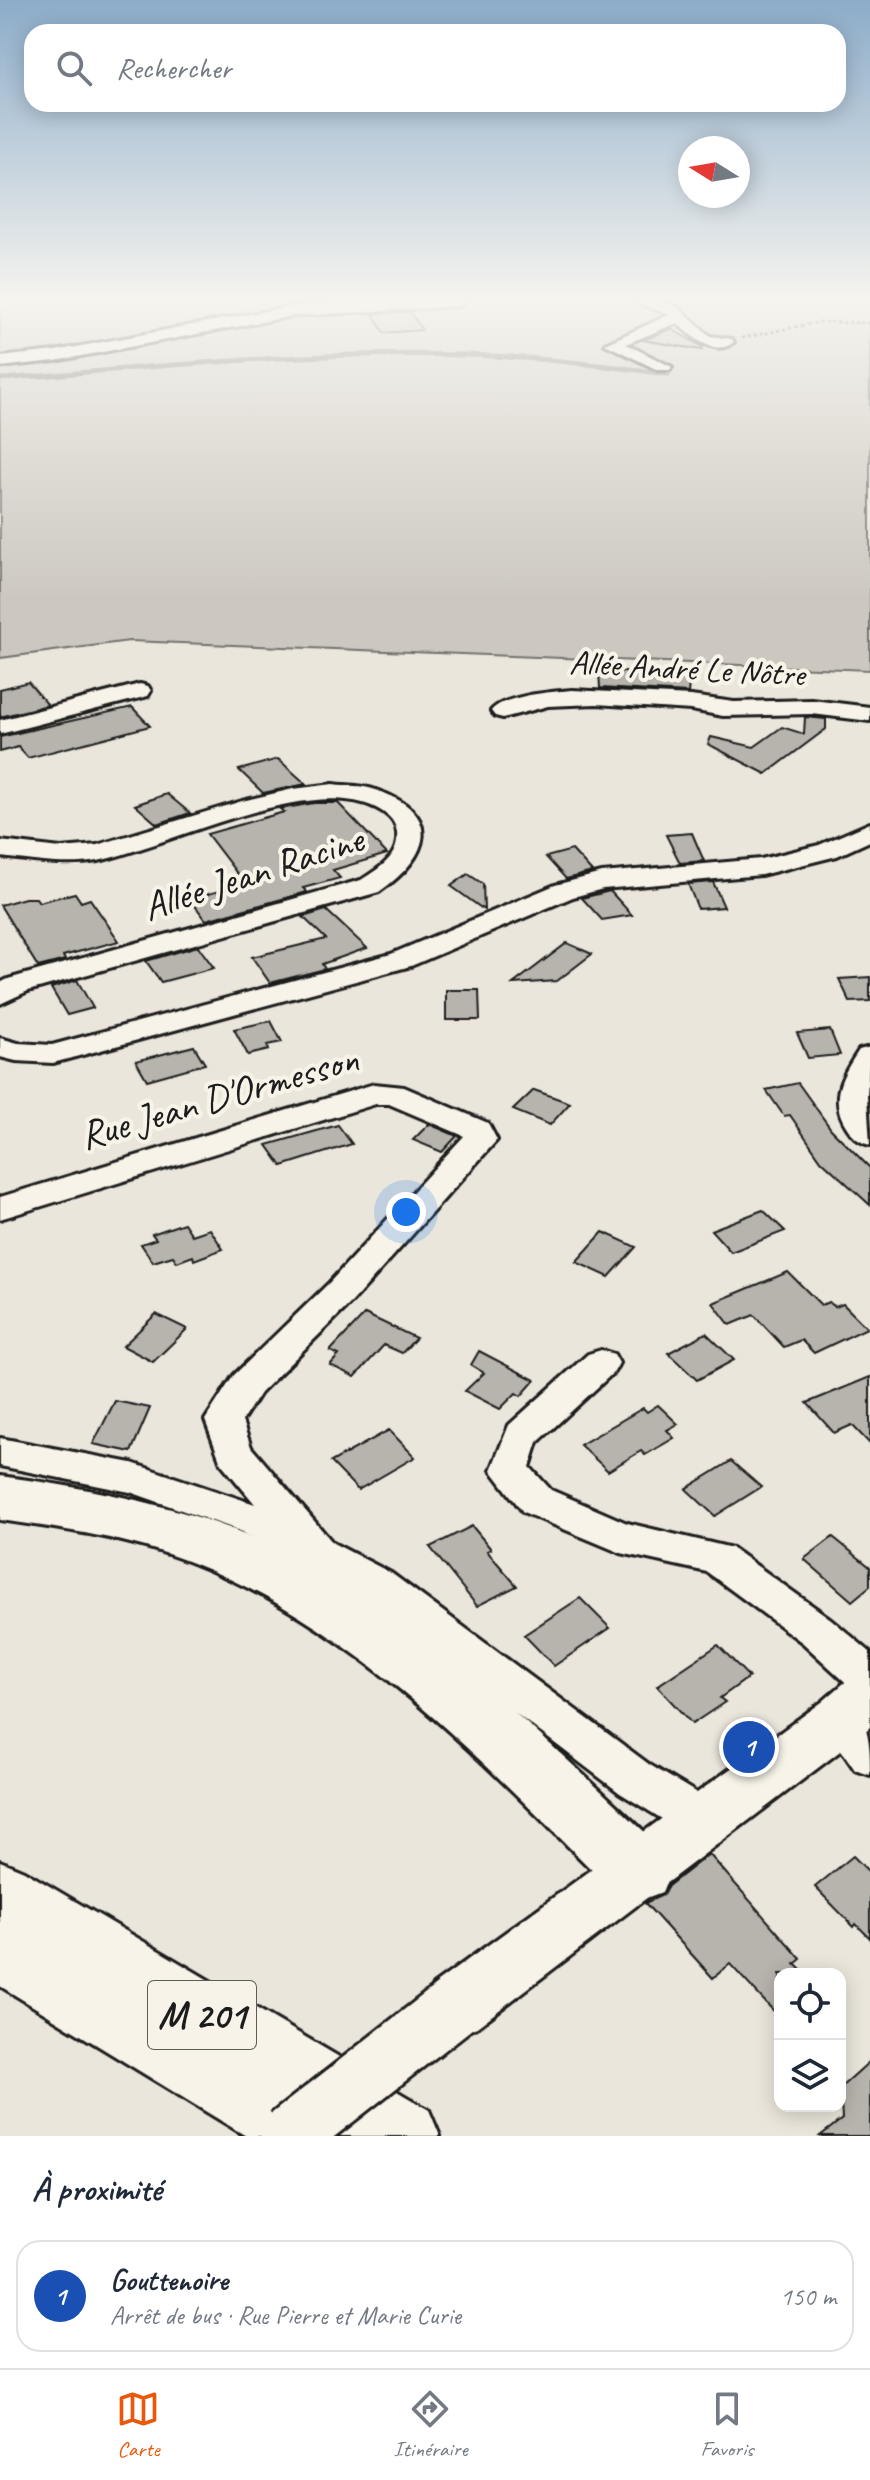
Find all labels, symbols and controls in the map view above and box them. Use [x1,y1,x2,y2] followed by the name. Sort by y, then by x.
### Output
[24,24,846,112] search box
[52,46,96,90] icon: search
[116,49,231,87] text: Rechercher
[678,136,750,208] north arrow
[568,640,809,696] street label: Allée André Le Nôtre
[137,813,372,932] street label: Allée Jean Racine
[74,1033,365,1161] street label: Rue Jean D'Ormesson
[386,1192,426,1232] your location
[723,1717,775,1777] pin: 1
[774,1968,846,2112] map controls
[774,1968,846,2040] button: locate
[148,1981,256,2049] road number: M 201
[774,2040,846,2112] button: layers
[32,2167,161,2210] text: À proximité
[110,2261,228,2299] text: Gouttenoire
[54,2280,66,2313] text: 1
[780,2280,836,2313] text: 150 m
[110,2299,461,2332] text: Arrêt de bus · Rue Pierre et Marie Curie
[116,2387,160,2463] tab: Carte
[393,2387,468,2463] tab: Itinéraire
[700,2387,754,2463] tab: Favoris

